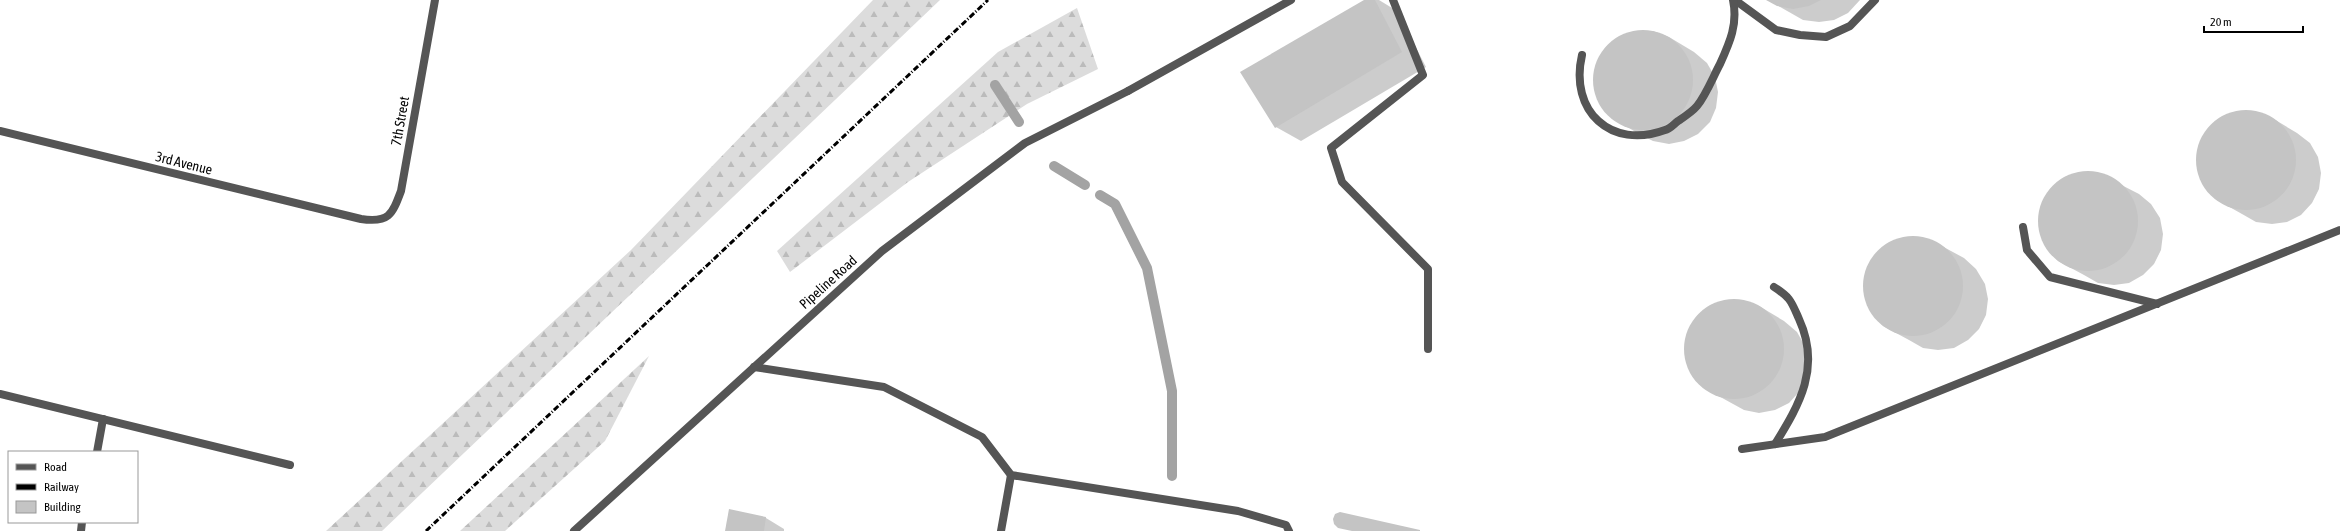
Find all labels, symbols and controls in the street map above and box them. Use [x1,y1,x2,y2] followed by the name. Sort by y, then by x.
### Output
[2204,8,2303,34] scale bar
[2210,15,2232,29] text: 20 m
[388,95,412,147] street label: 7th Street
[154,148,214,178] street label: 3rd Avenue
[796,252,860,312] street label: Pipeline Road
[8,451,138,523] legend
[44,460,67,474] text: Road
[44,480,79,494] text: Railway
[44,500,82,514] text: Building

